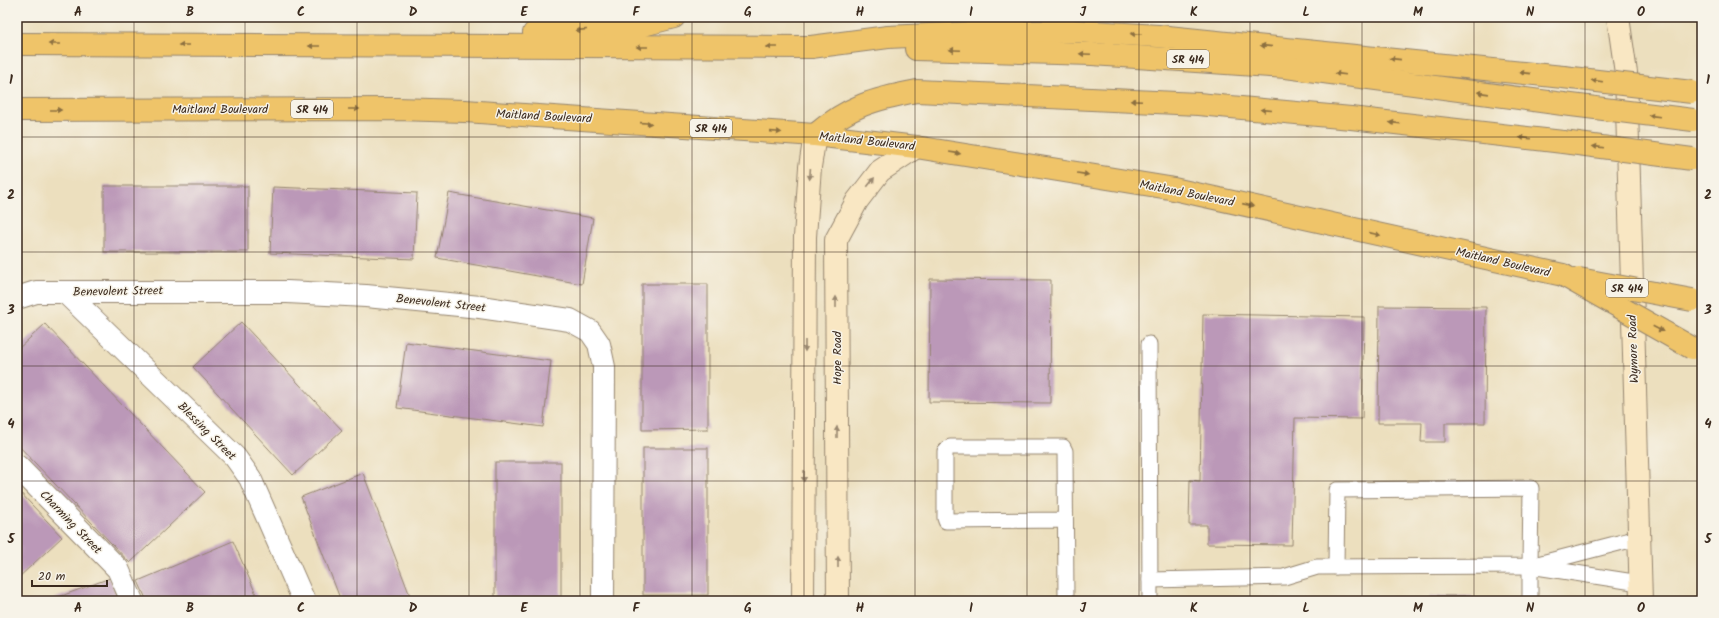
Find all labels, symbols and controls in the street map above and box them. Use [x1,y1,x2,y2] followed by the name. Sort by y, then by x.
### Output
[74,2,82,23] text: A
[186,2,194,23] text: B
[297,2,305,23] text: C
[409,2,418,23] text: D
[520,2,528,23] text: E
[632,2,640,23] text: F
[744,2,752,23] text: G
[856,2,865,23] text: H
[969,2,973,23] text: I
[1080,2,1087,23] text: J
[1190,2,1198,23] text: K
[1302,2,1310,23] text: L
[1413,2,1423,23] text: M
[1526,2,1535,23] text: N
[1637,2,1645,23] text: O
[575,27,587,34] one-way arrow
[1130,31,1142,38] one-way arrow
[47,41,60,47] one-way arrow
[177,42,190,48] one-way arrow
[307,43,320,49] one-way arrow
[1260,43,1272,50] one-way arrow
[635,44,648,50] one-way arrow
[765,44,778,50] one-way arrow
[948,47,961,53] one-way arrow
[1079,50,1091,57] one-way arrow
[1167,50,1209,68] road number: SR 414
[1389,56,1401,63] one-way arrow
[9,70,13,91] text: 1
[1518,70,1531,76] one-way arrow
[1706,70,1710,91] text: 1
[1334,71,1346,77] one-way arrow
[1591,78,1603,84] one-way arrow
[1477,90,1489,96] one-way arrow
[1129,98,1142,104] one-way arrow
[172,100,269,119] street label: Maitland Boulevard
[291,100,333,118] road number: SR 414
[495,104,594,129] street label: Maitland Boulevard
[50,106,62,113] one-way arrow
[348,106,361,112] one-way arrow
[1260,107,1272,113] one-way arrow
[1648,112,1660,119] one-way arrow
[640,119,653,126] one-way arrow
[690,119,732,137] road number: SR 414
[1389,120,1401,126] one-way arrow
[818,127,917,156] street label: Maitland Boulevard
[770,129,782,136] one-way arrow
[1518,135,1531,141] one-way arrow
[1592,144,1604,150] one-way arrow
[949,150,961,156] one-way arrow
[806,168,813,180] one-way arrow
[1077,171,1089,177] one-way arrow
[1138,175,1237,212] street label: Maitland Boulevard
[867,177,876,188] one-way arrow
[7,185,15,206] text: 2
[1704,185,1712,206] text: 2
[1242,203,1254,209] one-way arrow
[1369,231,1381,237] one-way arrow
[1454,242,1553,283] street label: Maitland Boulevard
[1606,279,1648,297] road number: SR 414
[73,281,164,302] street label: Benevolent Street
[395,289,487,318] street label: Benevolent Street
[833,295,839,308] one-way arrow
[6,300,15,321] text: 3
[1703,300,1712,321] text: 3
[1623,314,1644,383] street label: Wymore Road
[1652,326,1663,332] one-way arrow
[828,330,847,385] street label: Hope Road
[802,340,808,353] one-way arrow
[173,398,241,465] street label: Blessing Street
[7,414,15,435] text: 4
[1704,414,1712,435] text: 4
[834,425,840,438] one-way arrow
[801,470,807,483] one-way arrow
[35,486,107,559] street label: Charming Street
[7,529,16,550] text: 5
[1704,529,1713,550] text: 5
[835,555,841,568] one-way arrow
[32,562,107,588] scale bar
[38,567,66,586] text: 20 m
[74,598,82,618] text: A
[186,598,194,618] text: B
[297,598,305,618] text: C
[409,598,418,618] text: D
[520,598,528,618] text: E
[632,598,640,618] text: F
[744,598,752,618] text: G
[856,598,865,618] text: H
[969,598,973,618] text: I
[1080,598,1087,618] text: J
[1190,598,1198,618] text: K
[1302,598,1310,618] text: L
[1413,598,1423,618] text: M
[1526,598,1535,618] text: N
[1637,598,1645,618] text: O

